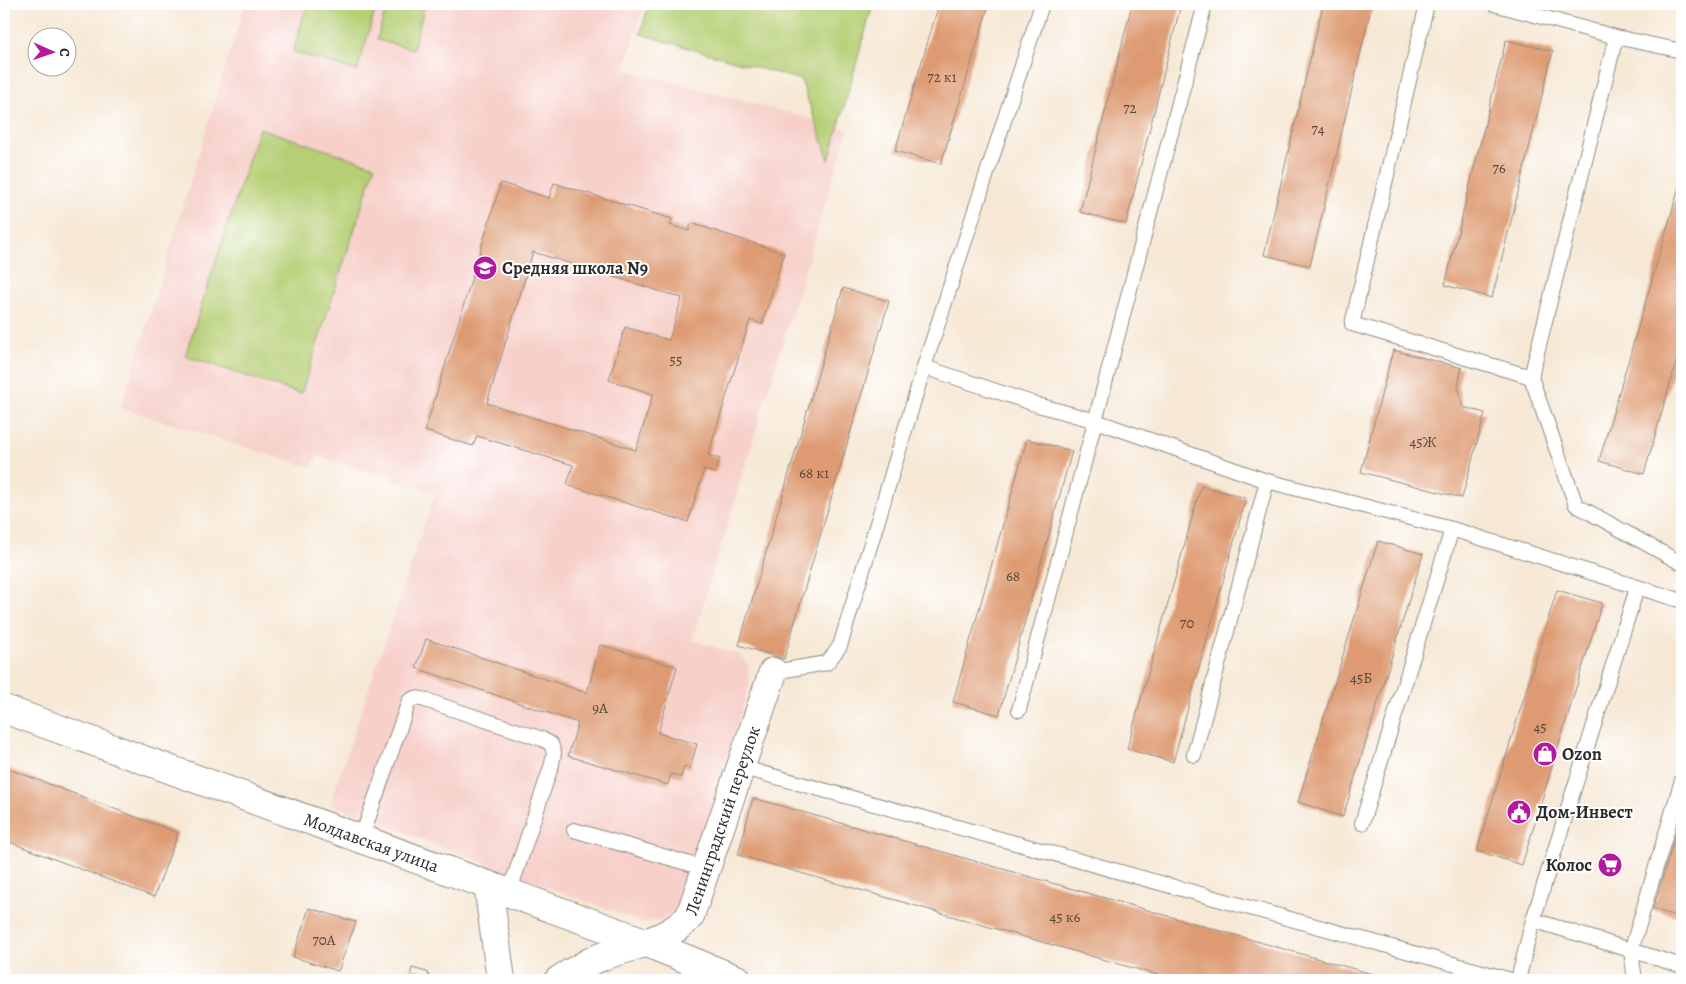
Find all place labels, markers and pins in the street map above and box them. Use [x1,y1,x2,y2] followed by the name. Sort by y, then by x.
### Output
[472,255,498,281] school or university icon: Средняя школа N9
[502,256,648,280] place label: Средняя школа N9
[1532,741,1558,767] shop icon: Ozon
[1562,742,1602,766] place label: Ozon
[1506,799,1532,825] public building icon: Дом-Инвест
[1536,800,1633,824] place label: Дом-Инвест
[1597,852,1623,878] supermarket icon: Колос
[1545,853,1592,877] place label: Колос

